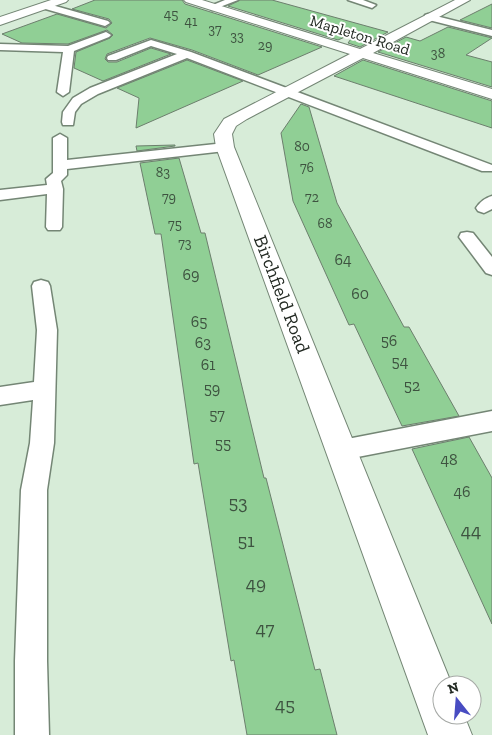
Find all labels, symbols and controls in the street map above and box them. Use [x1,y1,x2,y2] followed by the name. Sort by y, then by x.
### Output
[164,6,178,23] house number: 45
[308,11,413,59] street label: Mapleton Road
[185,13,198,30] house number: 41
[208,21,222,38] house number: 37
[230,28,244,45] house number: 33
[258,37,272,54] house number: 29
[431,45,445,62] house number: 38
[294,138,310,155] house number: 80
[300,159,314,176] house number: 76
[156,164,170,181] house number: 83
[162,189,176,206] house number: 79
[305,189,319,206] house number: 72
[318,215,332,232] house number: 68
[168,216,182,233] house number: 75
[249,232,315,357] street label: Birchfield Road
[178,235,192,252] house number: 73
[334,250,352,269] house number: 64
[183,265,200,284] house number: 69
[351,284,369,303] house number: 60
[191,312,207,331] house number: 65
[381,331,397,350] house number: 56
[195,333,211,352] house number: 63
[392,352,409,371] house number: 54
[201,355,215,374] house number: 61
[404,376,420,395] house number: 52
[204,379,220,398] house number: 59
[209,405,225,424] house number: 57
[215,434,231,453] house number: 55
[440,450,458,469] house number: 48
[453,482,471,501] house number: 46
[228,491,248,514] house number: 53
[461,519,481,542] house number: 44
[237,529,255,552] house number: 51
[246,572,266,595] house number: 49
[256,617,274,640] house number: 47
[432,675,482,725] north arrow
[446,678,461,698] text: N
[275,693,295,716] house number: 45

